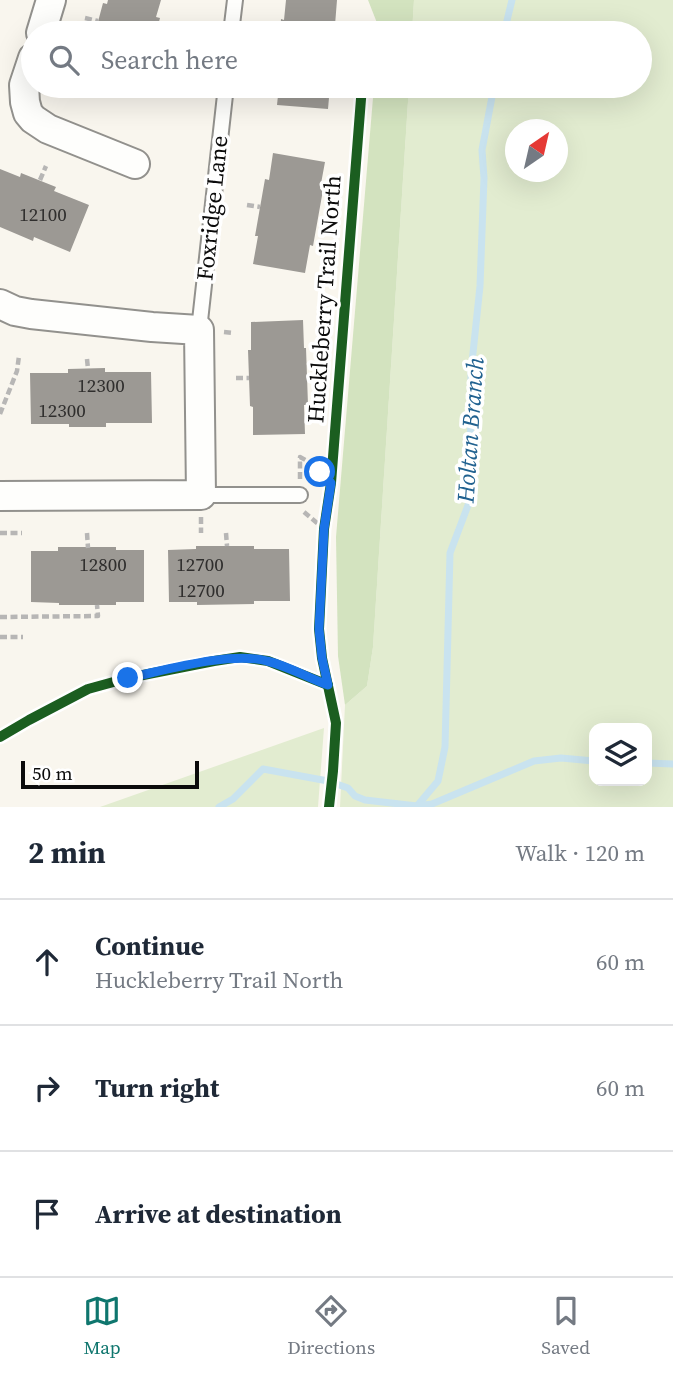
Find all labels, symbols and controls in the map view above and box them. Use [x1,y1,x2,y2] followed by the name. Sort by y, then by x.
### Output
[21,21,652,98] search box
[45,41,83,79] icon: search
[101,42,238,78] text: Search here
[505,119,568,182] north arrow
[188,134,236,282] street label: Foxridge Lane
[299,174,349,424] street label: Huckleberry Trail North
[19,201,67,227] house number: 12100
[448,356,492,505] water label: Holtan Branch
[77,372,125,398] house number: 12300
[38,397,86,423] house number: 12300
[304,456,335,487] route start
[79,551,127,577] house number: 12800
[176,551,224,577] house number: 12700
[177,577,225,603] house number: 12700
[112,662,143,693] route end
[589,723,652,786] map controls
[589,723,652,786] button: layers
[21,758,200,790] scale bar
[32,760,73,786] text: 50 m
[28,832,106,873] text: 2 min
[515,837,645,869] text: Walk · 120 m
[95,928,204,964] text: Continue
[28,943,66,981] icon: ahead
[596,946,645,978] text: 60 m
[95,964,343,996] text: Huckleberry Trail North
[28,1069,66,1107] icon: right
[95,1070,219,1106] text: Turn right
[596,1072,645,1104] text: 60 m
[28,1195,66,1233] icon: arrive
[95,1196,342,1232] text: Arrive at destination
[83,1292,121,1360] tab: Map
[287,1292,375,1360] tab: Directions
[541,1292,590,1360] tab: Saved

